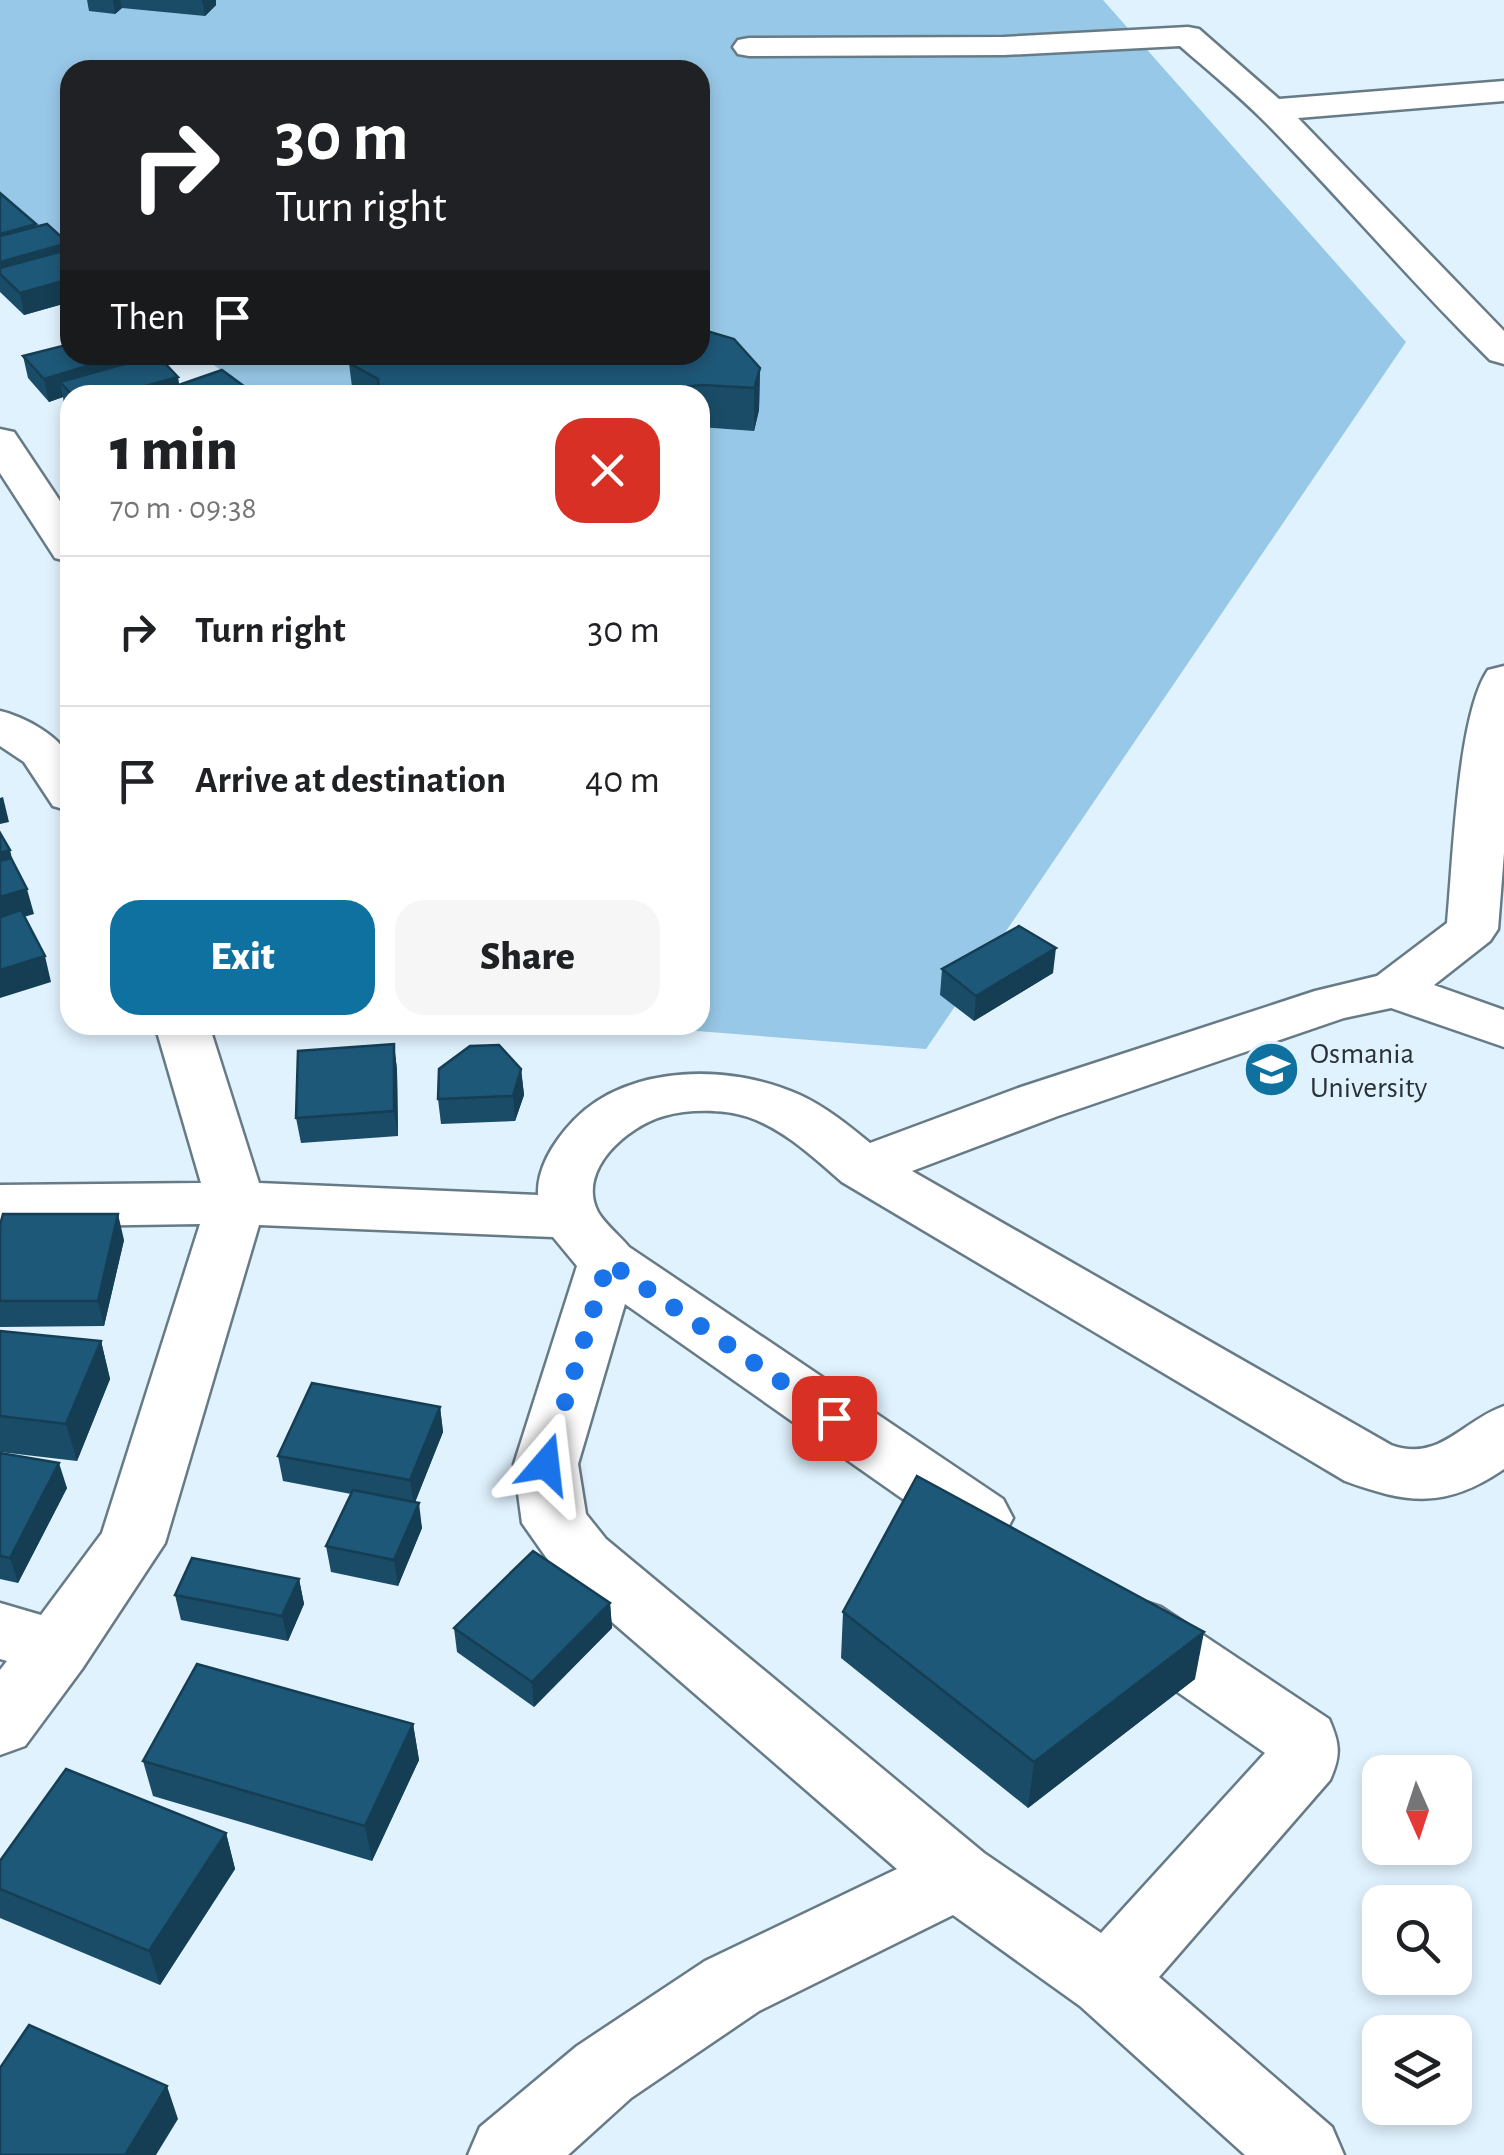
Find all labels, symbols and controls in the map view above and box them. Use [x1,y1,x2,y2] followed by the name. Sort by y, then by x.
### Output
[110,100,240,230] icon: right
[275,103,409,173] text: 30 m
[275,185,447,230] text: Turn right
[205,290,260,345] icon: arrive
[110,299,185,337] text: Then
[555,418,660,523] button: close
[110,421,238,481] text: 1 min
[110,492,257,524] text: 70 m · 09:38
[110,604,165,659] icon: right
[195,612,345,650] text: Turn right
[588,612,660,650] text: 30 m
[110,754,165,809] icon: arrive
[195,762,506,800] text: Arrive at destination
[585,762,660,800] text: 40 m
[110,900,375,1015] button: Exit
[395,900,660,1015] button: Share
[1310,1039,1428,1103] place label: Osmania University
[1241,1040,1301,1100] school or university icon: Osmania University
[792,1376,877,1461] pin
[807,1391,862,1446] icon: arrive
[494,1412,598,1516] position arrow
[1362,1755,1472,1865] north arrow
[1362,1755,1472,2125] map controls
[1362,1885,1472,1995] button: search
[1362,2015,1472,2125] button: layers

